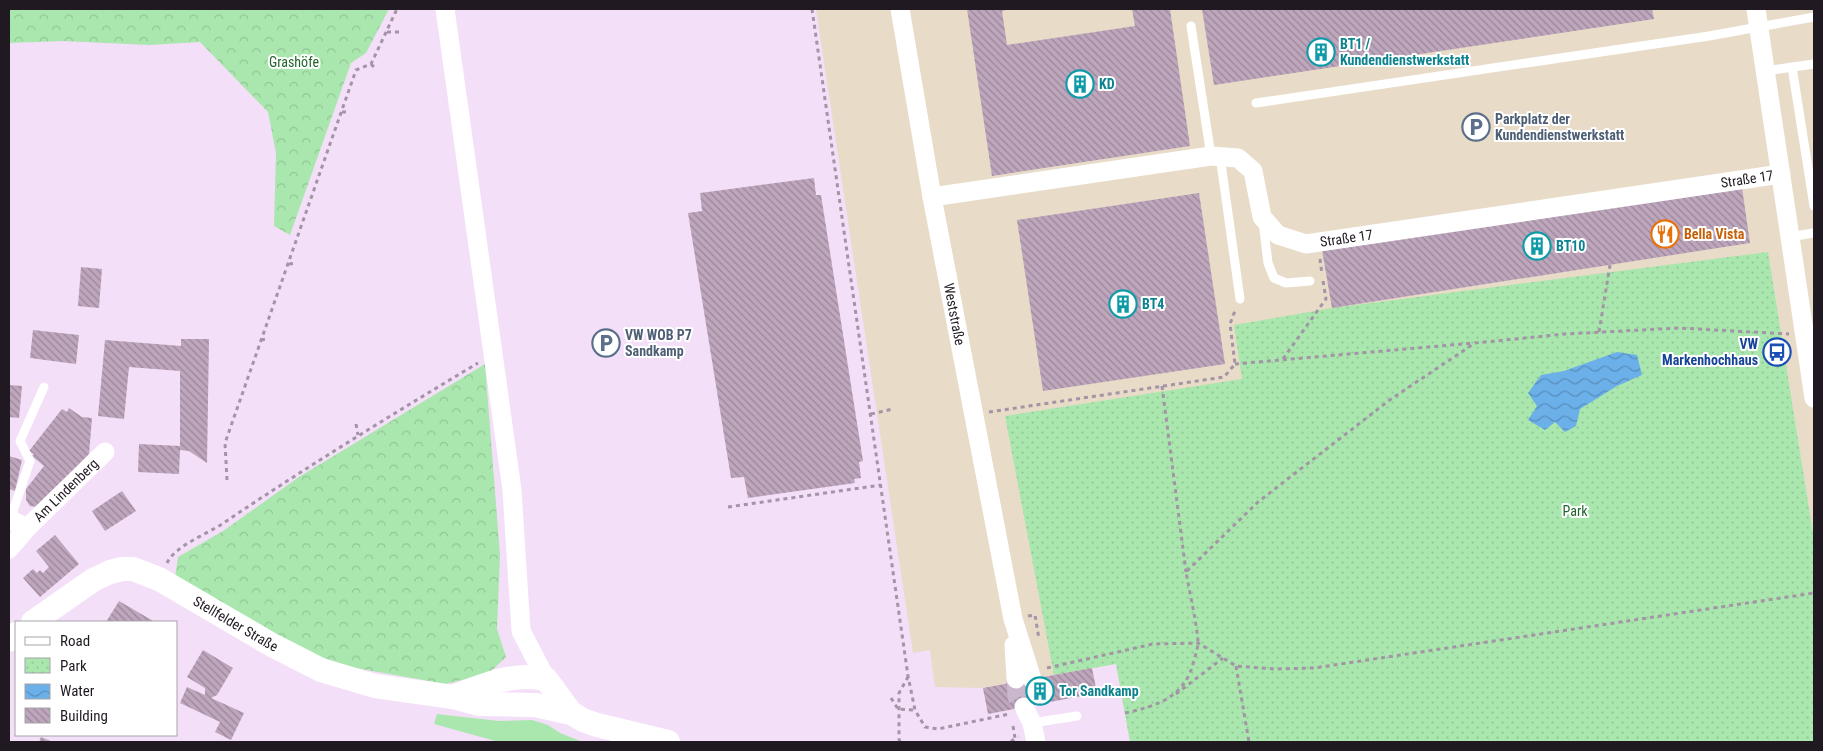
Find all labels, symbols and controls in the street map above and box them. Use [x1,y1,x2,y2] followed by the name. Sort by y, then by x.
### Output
[1340,36,1469,68] place label: BT1 / Kundendienstwerkstatt
[1306,37,1336,67] building icon: BT1 / Kundendienstwerkstatt
[269,54,319,70] park label: Grashöfe
[1065,69,1095,99] building icon: KD
[1099,76,1115,92] place label: KD
[1495,111,1624,143] place label: Parkplatz der Kundendienstwerkstatt
[1461,112,1491,142] parking icon: Parkplatz der Kundendienstwerkstatt
[1720,167,1774,191] street label: Straße 17
[1650,219,1680,249] restaurant icon: Bella Vista
[1319,226,1374,250] street label: Straße 17
[1684,226,1745,242] place label: Bella Vista
[1522,231,1552,261] building icon: BT10
[1556,238,1585,254] place label: BT10
[941,282,968,347] street label: Weststraße
[1108,289,1138,319] building icon: BT4
[1142,296,1164,312] place label: BT4
[625,327,692,359] place label: VW WOB P7 Sandkamp
[591,328,621,358] parking icon: VW WOB P7 Sandkamp
[1662,336,1758,368] place label: VW Markenhochhaus
[1762,337,1792,367] bus stop icon: VW Markenhochhaus
[30,455,101,525] street label: Am Lindenberg
[1563,503,1588,519] park label: Park
[190,593,281,655] street label: Stellfelder Straße
[15,621,178,736] legend
[60,632,90,650] text: Road
[60,657,87,675] text: Park
[1025,676,1055,706] building icon: Tor Sandkamp
[60,682,95,700] text: Water
[1059,683,1139,699] place label: Tor Sandkamp
[60,707,108,725] text: Building

